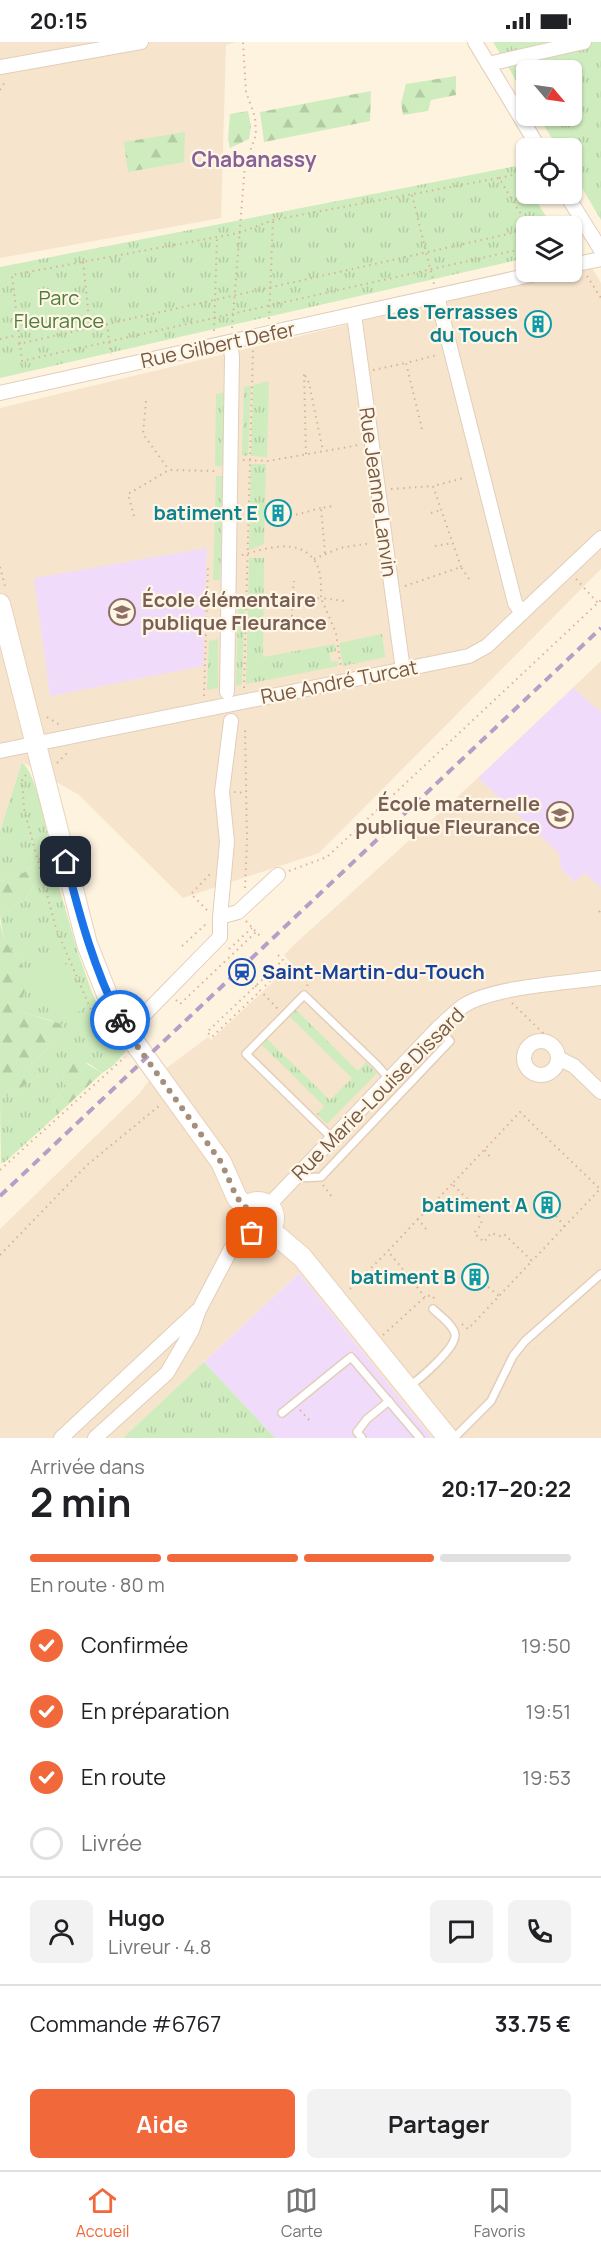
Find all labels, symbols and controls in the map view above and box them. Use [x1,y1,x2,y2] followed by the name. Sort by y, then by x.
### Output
[30,6,88,36] text: 20:15
[516,60,582,126] north arrow
[516,60,582,282] map controls
[516,138,582,204] button: locate
[191,145,317,173] district label: Chabanassy
[516,216,582,282] button: layers
[14,284,104,334] park label: Parc Fleurance
[386,298,518,348] place label: Les Terrasses du Touch
[523,309,553,339] building icon: Les Terrasses du Touch
[138,315,298,374] street label: Rue Gilbert Defer
[353,405,404,579] street label: Rue Jeanne Lanvin
[263,498,293,528] building icon: batiment E
[153,499,258,526] place label: batiment E
[142,586,327,636] place label: École élémentaire publique Fleurance
[107,597,137,627] school or university icon: École élémentaire publique Fleurance
[258,653,420,710] street label: Rue André Turcat
[355,790,540,840] place label: École maternelle publique Fleurance
[545,800,575,830] school or university icon: École maternelle publique Fleurance
[40,836,91,887] pin
[49,845,82,878] icon: home
[227,957,257,987] station icon: Saint-Martin-du-Touch
[262,958,485,985] place label: Saint-Martin-du-Touch
[90,990,150,1050] courier
[285,1001,470,1186] street label: Rue Marie-Louise Dissard
[104,1004,137,1037] icon: bike
[532,1190,562,1220] building icon: batiment A
[422,1191,529,1218] place label: batiment A
[226,1207,277,1258] pin
[235,1216,268,1249] icon: bag
[460,1262,490,1292] building icon: batiment B
[351,1263,456,1290] place label: batiment B
[30,1453,145,1480] text: Arrivée dans
[441,1474,571,1504] text: 20:17–20:22
[30,1475,131,1529] text: 2 min
[30,1571,165,1598] text: En route · 80 m
[30,1629,63,1662] icon: check
[81,1630,188,1660] text: Confirmée
[521,1632,571,1659] text: 19:50
[30,1695,63,1728] icon: check
[81,1696,229,1726] text: En préparation
[525,1698,571,1725] text: 19:51
[30,1761,63,1794] icon: check
[81,1762,166,1792] text: En route
[522,1764,571,1791] text: 19:53
[81,1828,142,1858] text: Livrée
[30,1900,93,1963] button: person
[430,1900,493,1963] button: chat
[508,1900,571,1963] button: phone
[108,1903,165,1933] text: Hugo
[108,1933,211,1960] text: Livreur · 4.8
[30,2009,221,2039] text: Commande #6767
[495,2009,571,2039] text: 33.75 €
[30,2089,295,2158] button: Aide
[307,2089,571,2158] button: Partager
[76,2184,130,2242] tab: Accueil
[281,2184,323,2242] tab: Carte
[474,2184,525,2242] tab: Favoris

